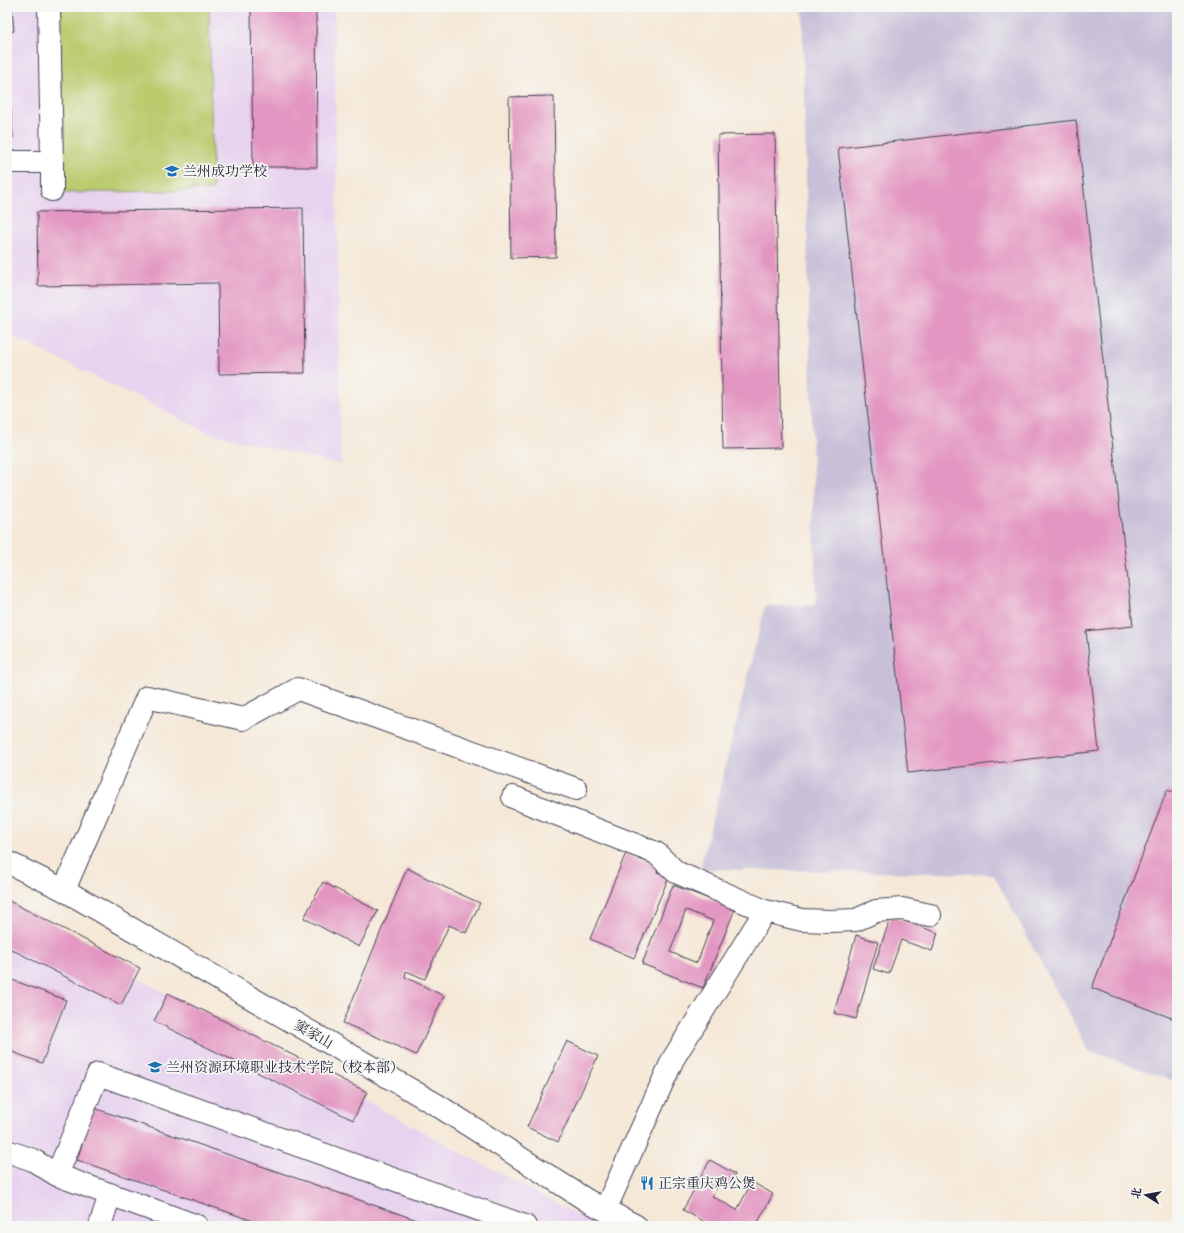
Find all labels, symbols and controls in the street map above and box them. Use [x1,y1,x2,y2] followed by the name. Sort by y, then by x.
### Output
[164,163,180,179] school or university icon: 兰州成功学校
[183,163,267,180] place label: 兰州成功学校
[291,1017,336,1052] street label: 窦家山
[147,1059,163,1075] school or university icon: 兰州资源环境职业技术学院（校本部）
[166,1059,404,1076] place label: 兰州资源环境职业技术学院（校本部）
[639,1175,655,1191] restaurant icon: 正宗重庆鸡公煲
[658,1175,756,1192] place label: 正宗重庆鸡公煲
[1126,1175,1166,1215] north arrow
[1129,1187,1144,1200] text: 北

